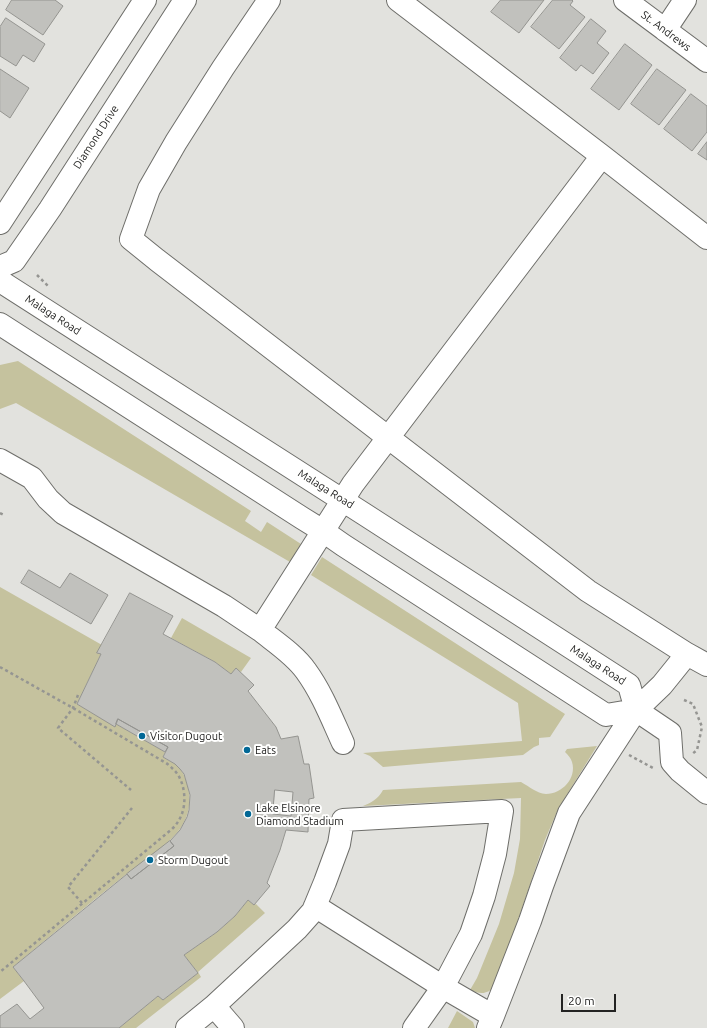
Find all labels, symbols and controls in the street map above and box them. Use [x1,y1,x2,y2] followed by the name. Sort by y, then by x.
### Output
[639,8,693,54] street label: St. Andrews
[71,103,121,171] street label: Diamond Drive
[23,292,83,338] street label: Malaga Road
[296,467,356,511] street label: Malaga Road
[568,642,628,688] street label: Malaga Road
[150,729,222,743] place label: Visitor Dugout
[137,731,147,741] marker: Visitor Dugout
[255,743,276,757] place label: Eats
[242,745,252,755] marker: Eats
[256,801,344,827] place label: Lake Elsinore Diamond Stadium
[243,809,253,819] marker: Lake Elsinore Diamond Stadium
[158,853,228,867] place label: Storm Dugout
[145,855,155,865] marker: Storm Dugout
[563,986,618,1012] scale bar
[568,994,595,1007] text: 20 m

